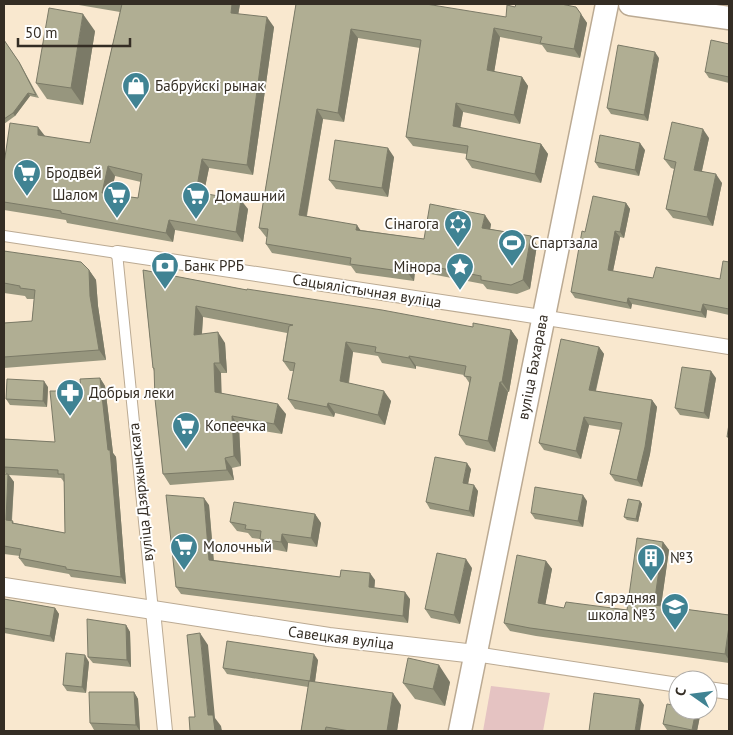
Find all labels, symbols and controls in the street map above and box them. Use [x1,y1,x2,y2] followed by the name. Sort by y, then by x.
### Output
[18,15,130,47] scale bar
[25,23,58,42] text: 50 m
[121,71,151,110] shop icon: Бабруйскі рынак
[155,76,265,95] place label: Бабруйскі рынак
[12,158,42,197] supermarket icon: Бродвей
[46,163,102,182] place label: Бродвей
[102,180,132,219] supermarket icon: Шалом
[181,181,211,220] supermarket icon: Домашний
[52,185,98,204] place label: Шалом
[215,186,285,205] place label: Домашний
[443,209,473,248] synagogue icon: Сінагога
[385,214,439,233] place label: Сінагога
[497,228,527,267] sports icon: Спартзала
[531,233,598,252] place label: Спартзала
[150,251,180,290] bank icon: Банк РРБ
[445,252,475,291] place icon: Мінора
[184,256,244,275] place label: Банк РРБ
[393,257,441,276] place label: Мінора
[291,269,443,312] street label: Сацыялістычная вуліца
[513,313,552,421] street label: вуліца Бахарава
[55,378,85,417] pharmacy icon: Добрыя леки
[89,383,174,402] place label: Добрыя леки
[171,411,201,450] supermarket icon: Копеечка
[205,416,266,435] place label: Копеечка
[124,422,157,562] street label: вуліца Дзяржынскага
[169,532,199,571] supermarket icon: Молочный
[203,537,272,556] place label: Молочный
[636,543,666,582] building icon: №3
[670,548,694,567] place label: №3
[587,588,656,624] place label: Сярэдняя школа №3
[660,592,690,631] school or university icon: Сярэдняя школа №3
[287,622,395,653] street label: Савецкая вуліца
[668,670,718,720] north arrow
[671,686,690,698] text: С

